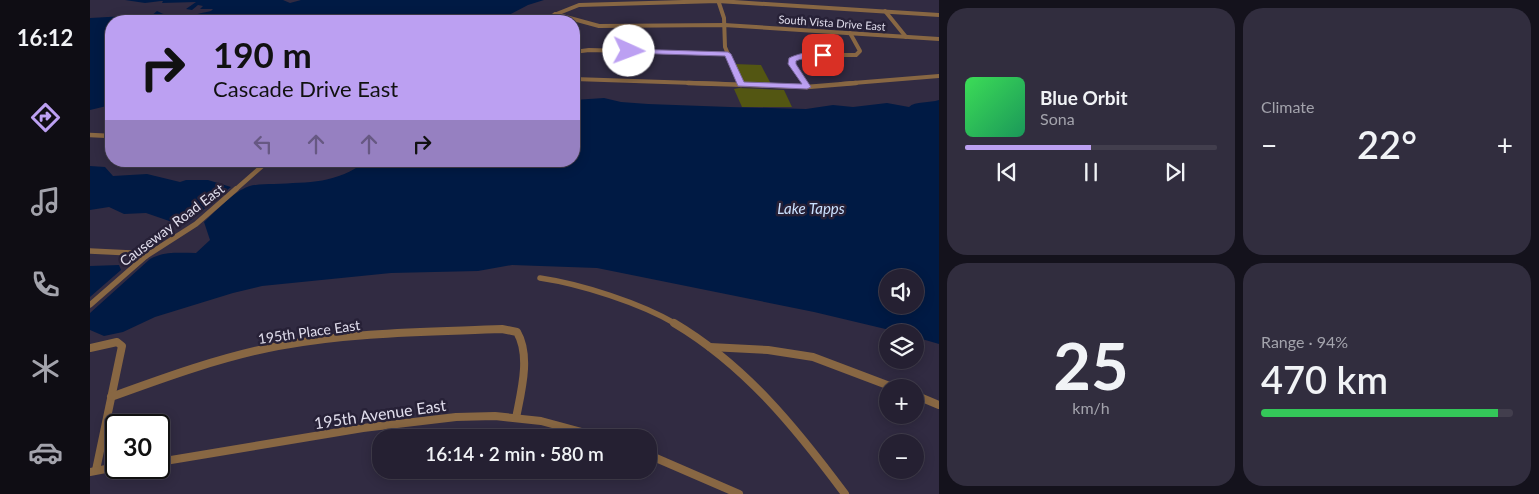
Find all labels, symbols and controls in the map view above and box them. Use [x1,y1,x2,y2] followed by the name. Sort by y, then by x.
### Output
[778,12,886,33] street label: South Vista Drive East
[17,24,73,51] text: 16:12
[602,24,654,76] position arrow
[213,33,312,75] text: 190 m
[802,34,844,76] pin
[130,35,195,100] icon: right
[809,41,837,69] icon: arrive
[213,75,398,102] text: Cascade Drive East
[1040,86,1128,109] text: Blue Orbit
[1261,97,1314,116] text: Climate
[28,100,63,135] icon: directions
[1040,109,1075,128] text: Sona
[1357,121,1417,167] text: 22°
[1261,128,1277,162] text: −
[1497,128,1513,162] text: +
[249,130,277,158] icon: left
[302,130,330,158] icon: ahead
[355,130,383,158] icon: ahead
[408,130,436,158] icon: right
[993,158,1021,186] icon: previous
[1077,158,1105,186] icon: pause
[1161,158,1189,186] icon: next
[116,180,227,269] street label: Causeway Road East
[28,184,63,219] icon: music
[777,199,845,217] water label: Lake Tapps
[28,267,63,302] icon: phone
[879,269,924,479] map controls
[879,269,924,314] button: sound
[257,316,361,347] street label: 195th Place East
[879,324,924,369] button: layers
[1053,326,1129,404] text: 25
[1261,332,1348,351] text: Range · 94%
[28,351,63,386] icon: climate
[1261,356,1388,402] text: 470 km
[879,379,924,424] button: +
[313,395,447,432] street label: 195th Avenue East
[1072,398,1110,417] text: km/h
[105,414,170,479] speed limit sign: 30
[879,434,924,479] button: −
[28,435,63,470] icon: car
[425,442,604,465] text: 16:14 · 2 min · 580 m

